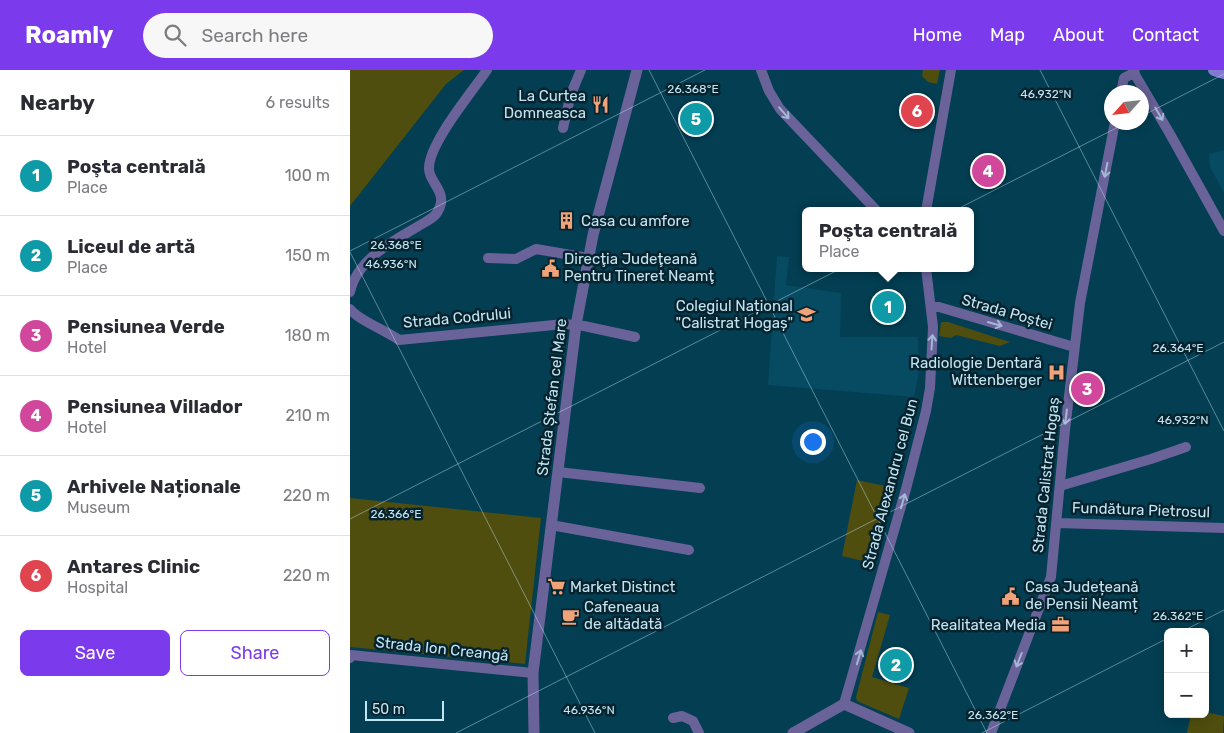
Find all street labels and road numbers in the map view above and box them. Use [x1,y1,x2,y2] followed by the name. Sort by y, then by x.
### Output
[960,290,1054,334] street label: Strada Poștei
[402,304,512,332] street label: Strada Codrului
[533,317,571,477] street label: Strada Ștefan cel Mare
[1029,396,1063,554] street label: Strada Calistrat Hogaș
[858,397,922,571] street label: Strada Alexandru cel Bun
[1072,499,1210,521] street label: Fundătura Pietrosul
[374,633,510,665] street label: Strada Ion Creangă

